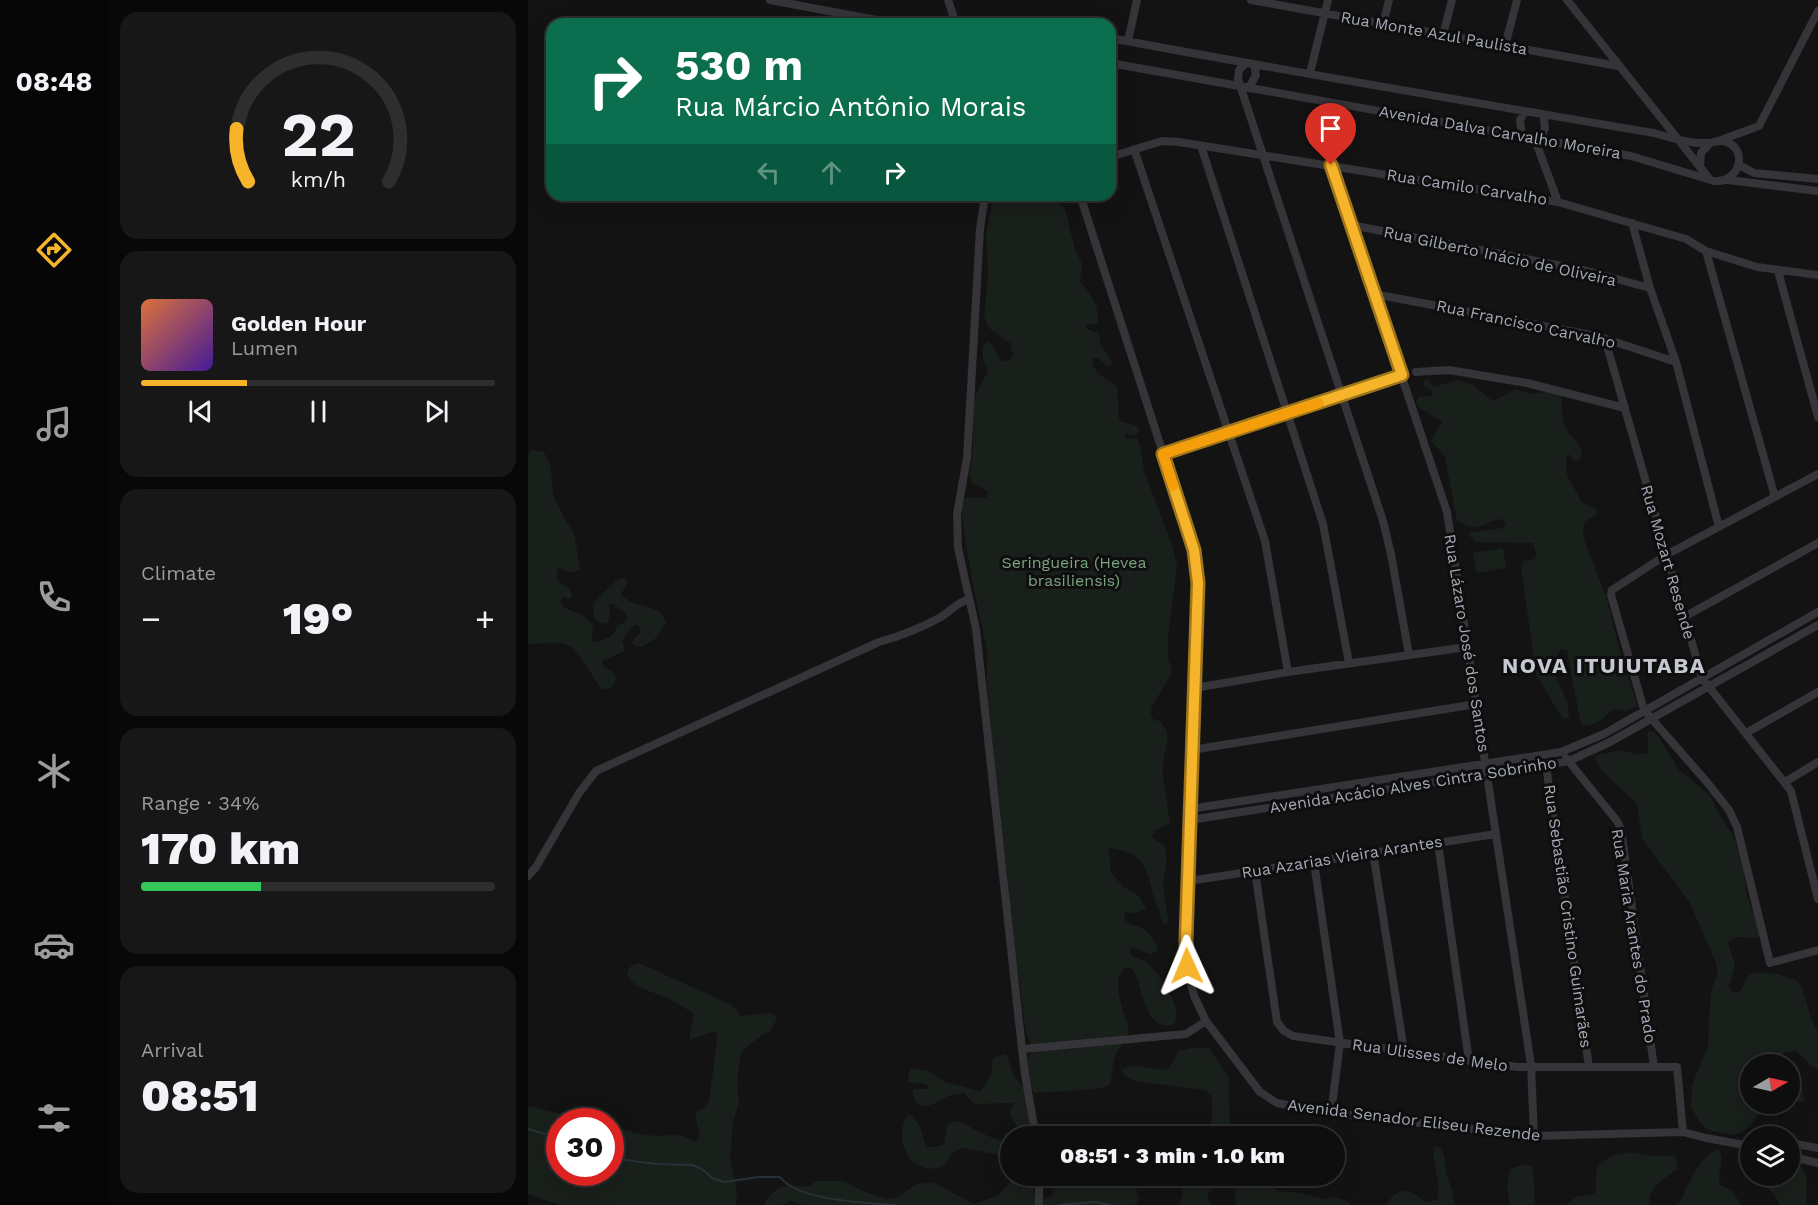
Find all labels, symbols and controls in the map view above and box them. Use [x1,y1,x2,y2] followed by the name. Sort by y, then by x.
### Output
[1339,7,1529,59] street label: Rua Monte Azul Paulista
[675,41,803,90] text: 530 m
[576,42,654,120] icon: right
[16,66,92,98] text: 08:48
[675,91,1026,123] text: Rua Márcio Antônio Morais
[281,98,355,171] text: 22
[1378,101,1622,163] street label: Avenida Dalva Carvalho Moreira
[1305,103,1356,165] pin
[1314,112,1347,145] icon: arrive
[752,156,785,189] icon: left
[815,156,848,189] icon: ahead
[878,156,911,189] icon: right
[1385,165,1549,209] street label: Rua Camilo Carvalho
[290,168,346,193] text: km/h
[1382,222,1618,290] street label: Rua Gilberto Inácio de Oliveira
[33,229,75,271] icon: directions
[1435,296,1617,352] street label: Rua Francisco Carvalho
[231,311,366,336] text: Golden Hour
[231,336,298,360] text: Lumen
[184,395,217,428] icon: previous
[302,395,335,428] icon: pause
[420,395,453,428] icon: next
[33,403,75,445] icon: music
[1637,483,1699,641] street label: Rua Mozart Resende
[1440,533,1494,753] street label: Rua Lázaro José dos Santos
[1001,553,1147,590] park label: Seringueira (Hevea brasiliensis)
[141,561,216,585] text: Climate
[33,576,75,618] icon: phone
[283,592,353,645] text: 19°
[141,599,161,638] text: −
[475,599,495,638] text: +
[1502,653,1706,678] district label: NOVA ITUIUTABA
[33,750,75,792] icon: climate
[1268,753,1558,817] street label: Avenida Acácio Alves Cintra Sobrinho
[1540,783,1596,1049] street label: Rua Sebastião Cristino Guimarães
[141,791,259,815] text: Range · 34%
[141,822,300,875] text: 170 km
[1608,827,1660,1045] street label: Rua Maria Arantes do Prado
[1240,832,1444,882] street label: Rua Azarias Vieira Arantes
[33,924,75,966] icon: car
[1155,934,1219,998] position arrow
[1351,1035,1509,1075] street label: Rua Ulisses de Melo
[141,1038,203,1062] text: Arrival
[1740,1054,1800,1114] north arrow
[1740,1054,1800,1186] map controls
[141,1069,259,1122] text: 08:51
[1287,1095,1541,1145] street label: Avenida Senador Eliseu Rezende
[33,1097,75,1139] icon: filters
[546,1108,624,1186] speed limit sign: 30
[1740,1126,1800,1186] button: layers
[1060,1143,1285,1168] text: 08:51 · 3 min · 1.0 km

